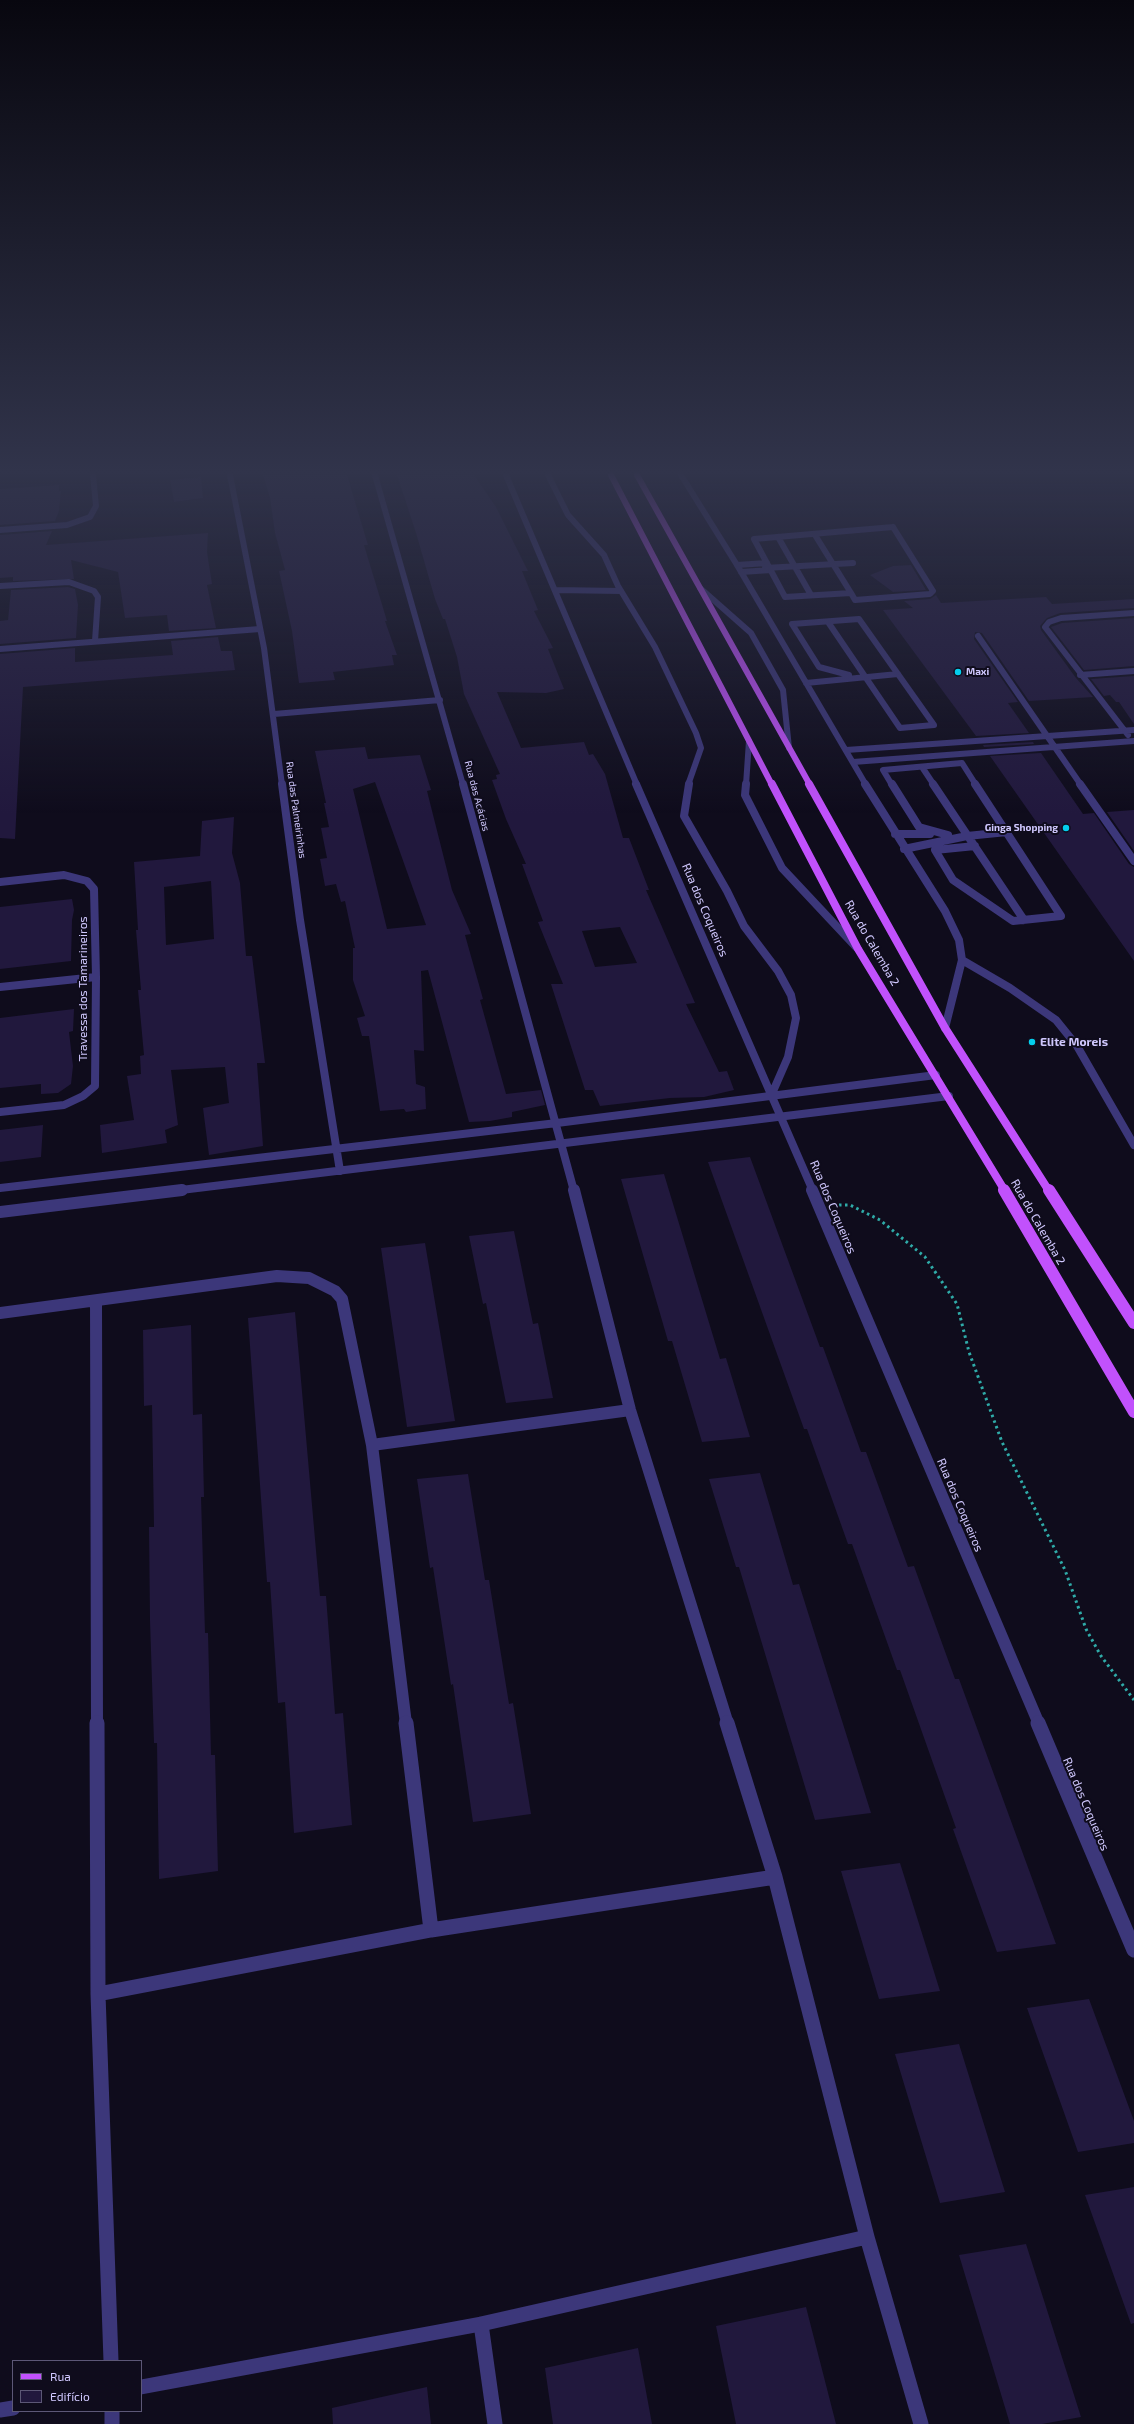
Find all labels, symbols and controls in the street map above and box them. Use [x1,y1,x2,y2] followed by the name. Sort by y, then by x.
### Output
[966,666,989,678] place label: Maxi
[953,667,963,677] marker: Maxi
[462,759,492,833] street label: Rua das Acácias
[283,761,309,859] street label: Rua das Palmeirinhas
[985,822,1058,834] place label: Ginga Shopping
[1061,823,1071,833] marker: Ginga Shopping
[679,861,731,959] street label: Rua dos Coqueiros
[842,898,902,988] street label: Rua do Calemba 2
[76,916,90,1062] street label: Travessa dos Tamarineiros
[1040,1035,1108,1049] place label: Elite Moreis
[1027,1037,1037,1047] marker: Elite Moreis
[807,1158,859,1256] street label: Rua dos Coqueiros
[1008,1177,1068,1267] street label: Rua do Calemba 2
[934,1456,986,1554] street label: Rua dos Coqueiros
[1060,1755,1112,1853] street label: Rua dos Coqueiros
[12,2360,142,2412] legend
[50,2369,71,2383] text: Rua
[50,2389,90,2403] text: Edifício

